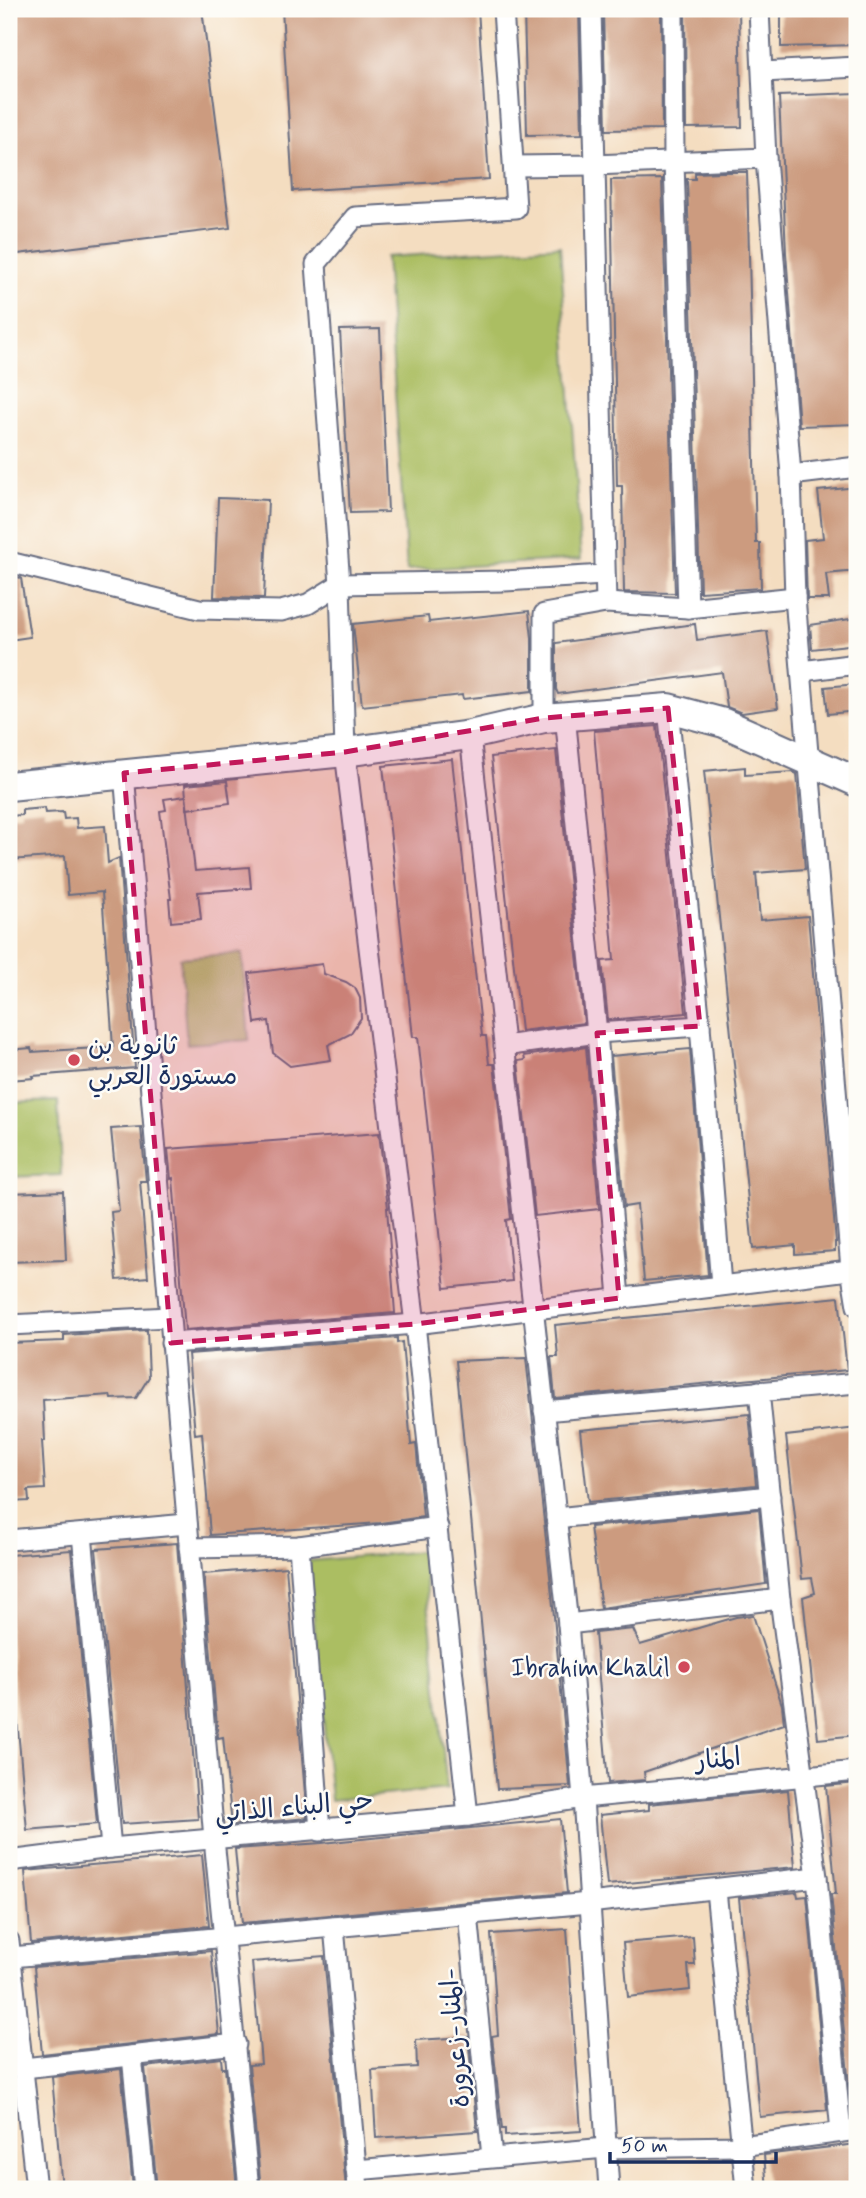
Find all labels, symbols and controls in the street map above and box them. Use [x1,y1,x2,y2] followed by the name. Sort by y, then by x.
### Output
[88,1030,237,1098] place label: ثانوية بن مستورة العربي
[66,1052,82,1068] marker: ثانوية بن مستورة العربي
[511,1652,670,1686] place label: Ibrahim Khalil
[676,1659,692,1675] marker: Ibrahim Khalil
[692,1741,743,1779] street label: المنار
[213,1784,375,1836] street label: حي البناء الذاتي
[433,1967,479,2109] street label: المنار-زعرورة-
[610,2121,777,2165] scale bar
[621,2132,668,2160] text: 50 m

